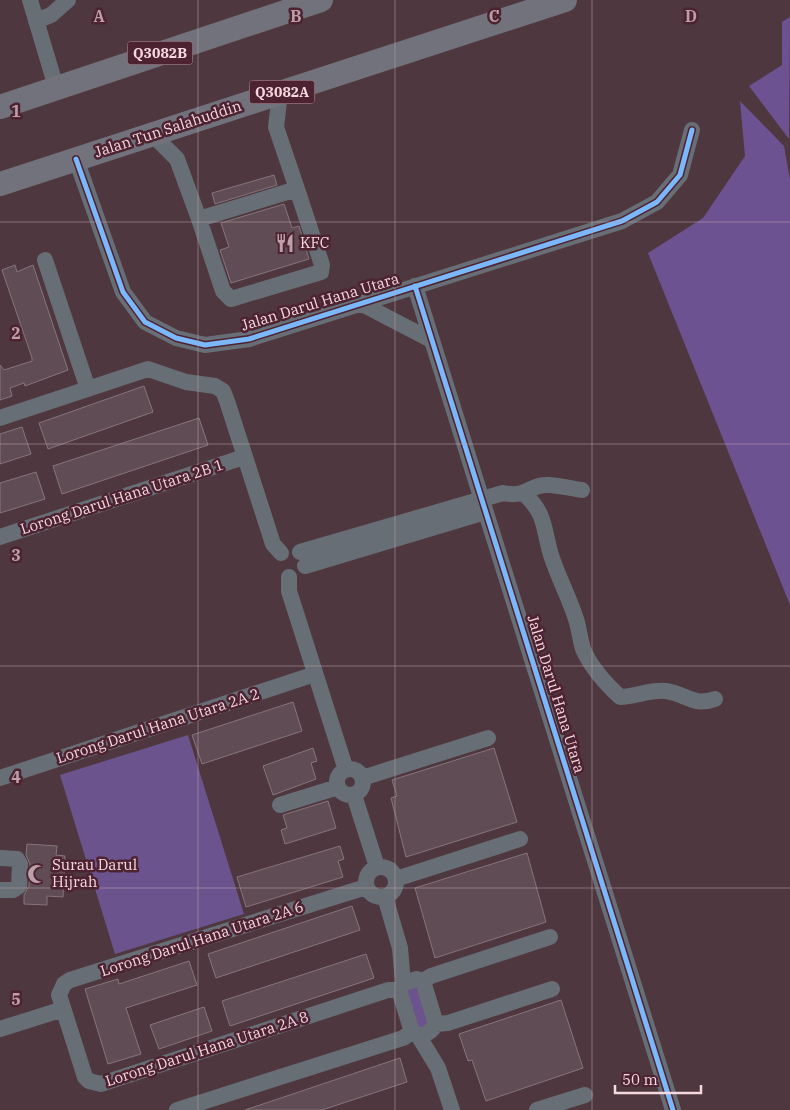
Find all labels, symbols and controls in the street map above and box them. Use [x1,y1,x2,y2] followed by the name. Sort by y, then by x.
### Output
[93,6,105,26] text: A
[290,6,302,26] text: B
[489,6,499,26] text: C
[685,6,697,26] text: D
[128,42,192,64] road number: Q3082B
[250,80,314,104] road number: Q3082A
[92,96,244,161] street label: Jalan Tun Salahuddin
[11,101,21,121] text: 1
[274,232,296,254] restaurant icon: KFC
[300,233,329,252] place label: KFC
[239,268,401,335] street label: Jalan Darul Hana Utara
[11,323,21,343] text: 2
[18,455,226,538] street label: Lorong Darul Hana Utara 2B 1
[11,545,21,565] text: 3
[523,613,590,775] street label: Jalan Darul Hana Utara
[54,684,262,767] street label: Lorong Darul Hana Utara 2A 2
[11,767,21,787] text: 4
[52,855,137,891] place label: Surau Darul Hijrah
[26,863,48,885] mosque icon: Surau Darul Hijrah
[98,897,306,980] street label: Lorong Darul Hana Utara 2A 6
[11,989,21,1009] text: 5
[103,1007,311,1090] street label: Lorong Darul Hana Utara 2A 8
[615,1062,701,1094] scale bar
[622,1070,658,1089] text: 50 m

